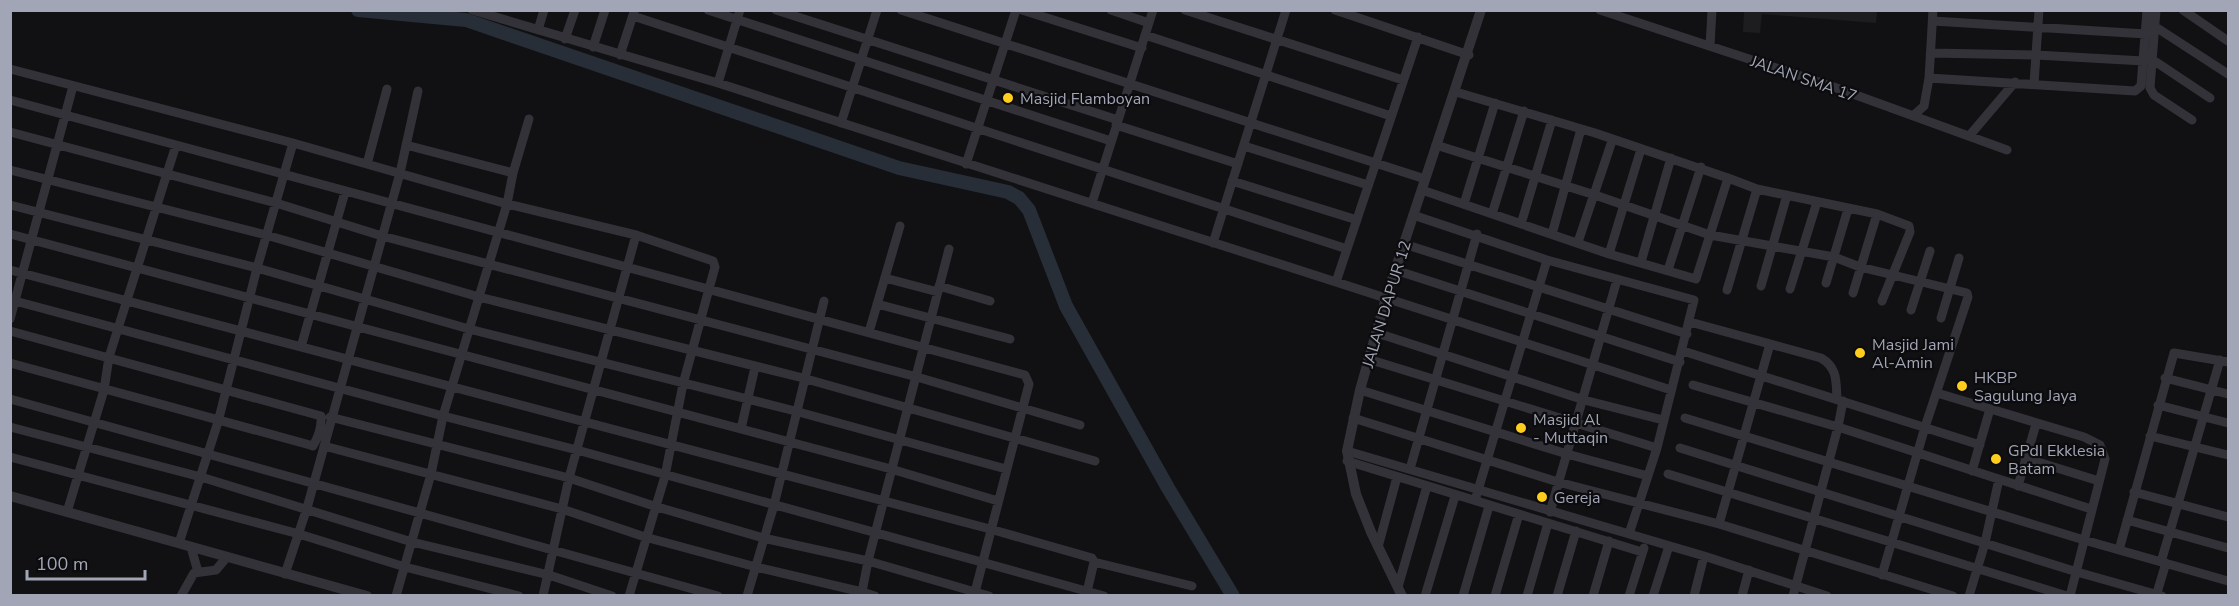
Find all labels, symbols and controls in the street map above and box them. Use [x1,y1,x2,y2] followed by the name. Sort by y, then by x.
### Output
[1747,50,1860,107] street label: JALAN SMA 17
[1020,88,1150,110] place label: Masjid Flamboyan
[1001,91,1015,105] marker: Masjid Flamboyan
[1357,238,1417,372] street label: JALAN DAPUR 12
[1872,334,1954,374] place label: Masjid Jami Al-Amin
[1853,346,1867,360] marker: Masjid Jami Al-Amin
[1974,367,2077,407] place label: HKBP Sagulung Jaya
[1955,379,1969,393] marker: HKBP Sagulung Jaya
[1533,409,1608,449] place label: Masjid Al - Muttaqin
[1514,421,1528,435] marker: Masjid Al - Muttaqin
[2008,440,2105,480] place label: GPdI Ekklesia Batam
[1989,452,2003,466] marker: GPdI Ekklesia Batam
[1554,487,1601,509] place label: Gereja
[1535,490,1549,504] marker: Gereja
[27,543,146,581] scale bar
[36,552,88,576] text: 100 m

